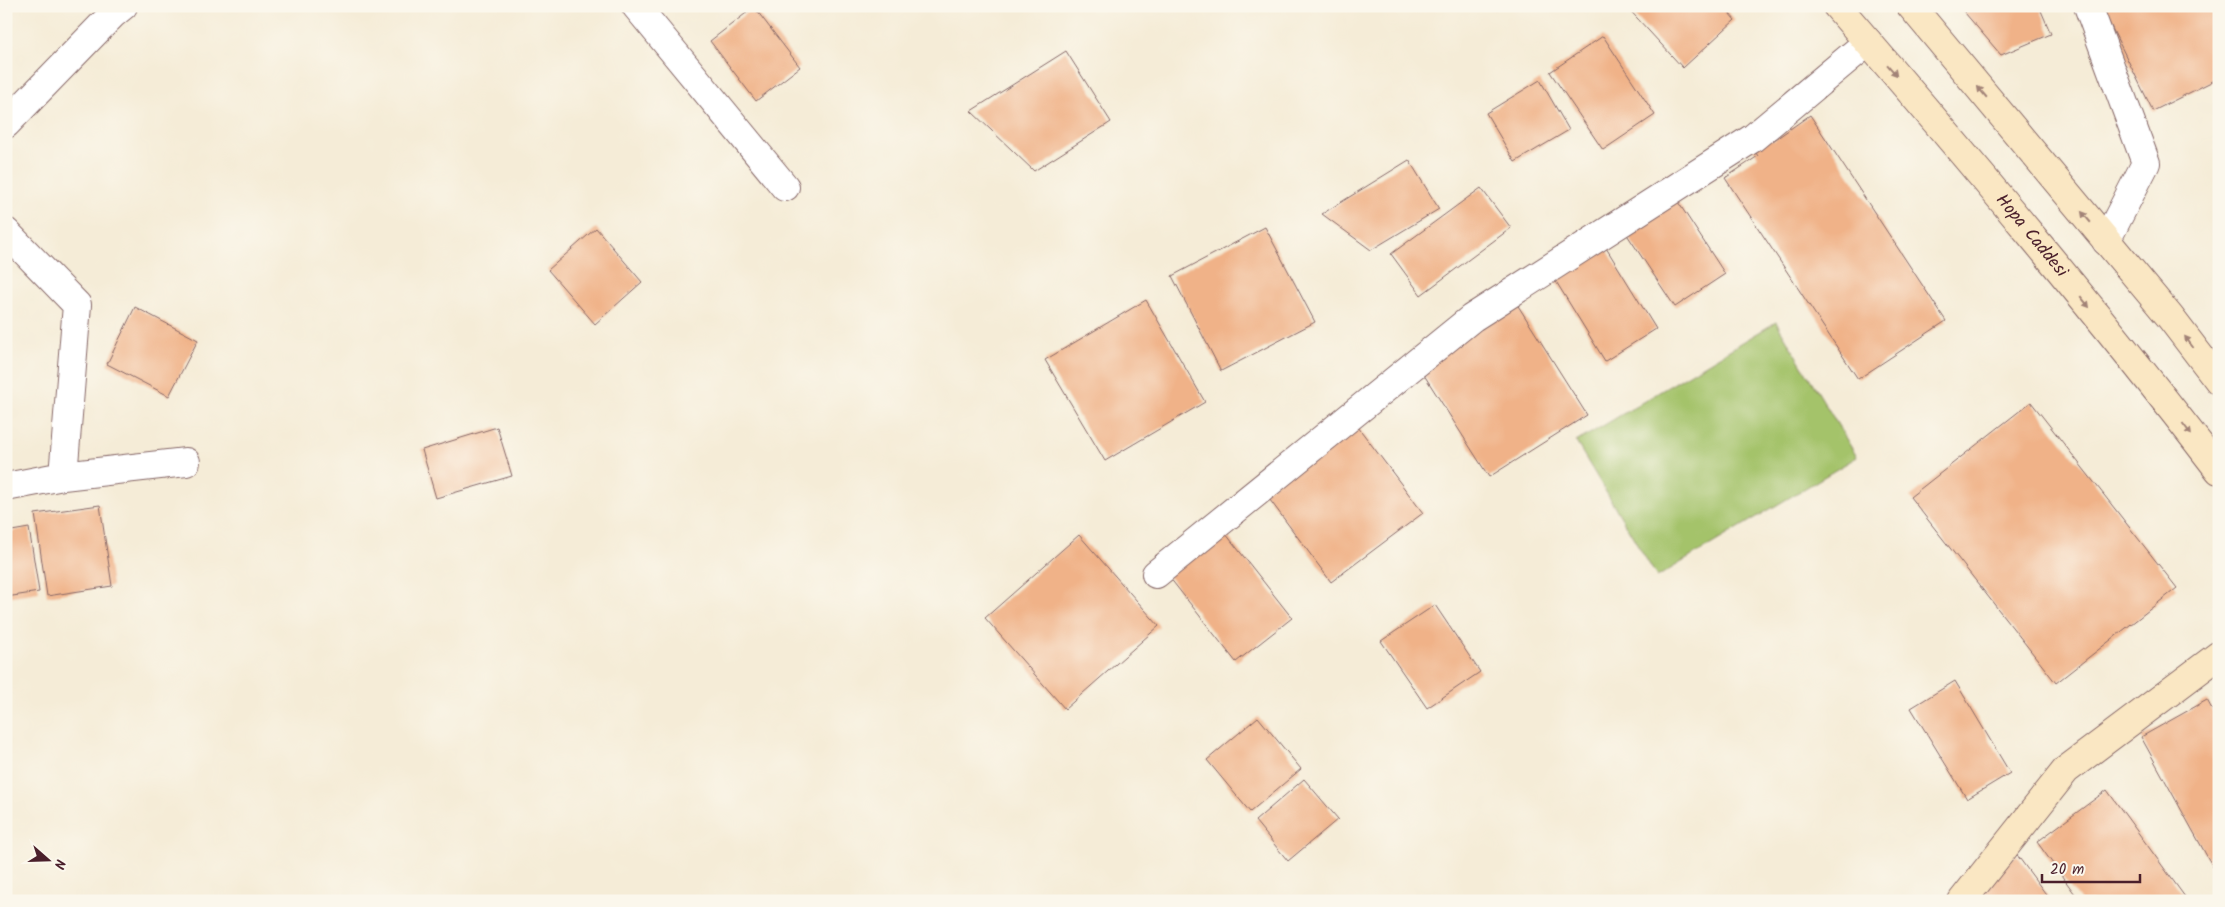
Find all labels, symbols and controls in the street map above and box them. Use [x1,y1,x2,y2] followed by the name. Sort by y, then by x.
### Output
[1886,63,1897,76] one-way arrow
[1976,86,1987,99] one-way arrow
[1988,187,2076,285] street label: Hopa Caddesi
[2080,211,2091,224] one-way arrow
[2080,295,2091,308] one-way arrow
[2184,335,2194,349] one-way arrow
[2182,422,2192,436] one-way arrow
[22,834,72,884] north arrow
[2042,852,2140,884] scale bar
[47,856,71,872] text: N
[2050,858,2084,882] text: 20 m

